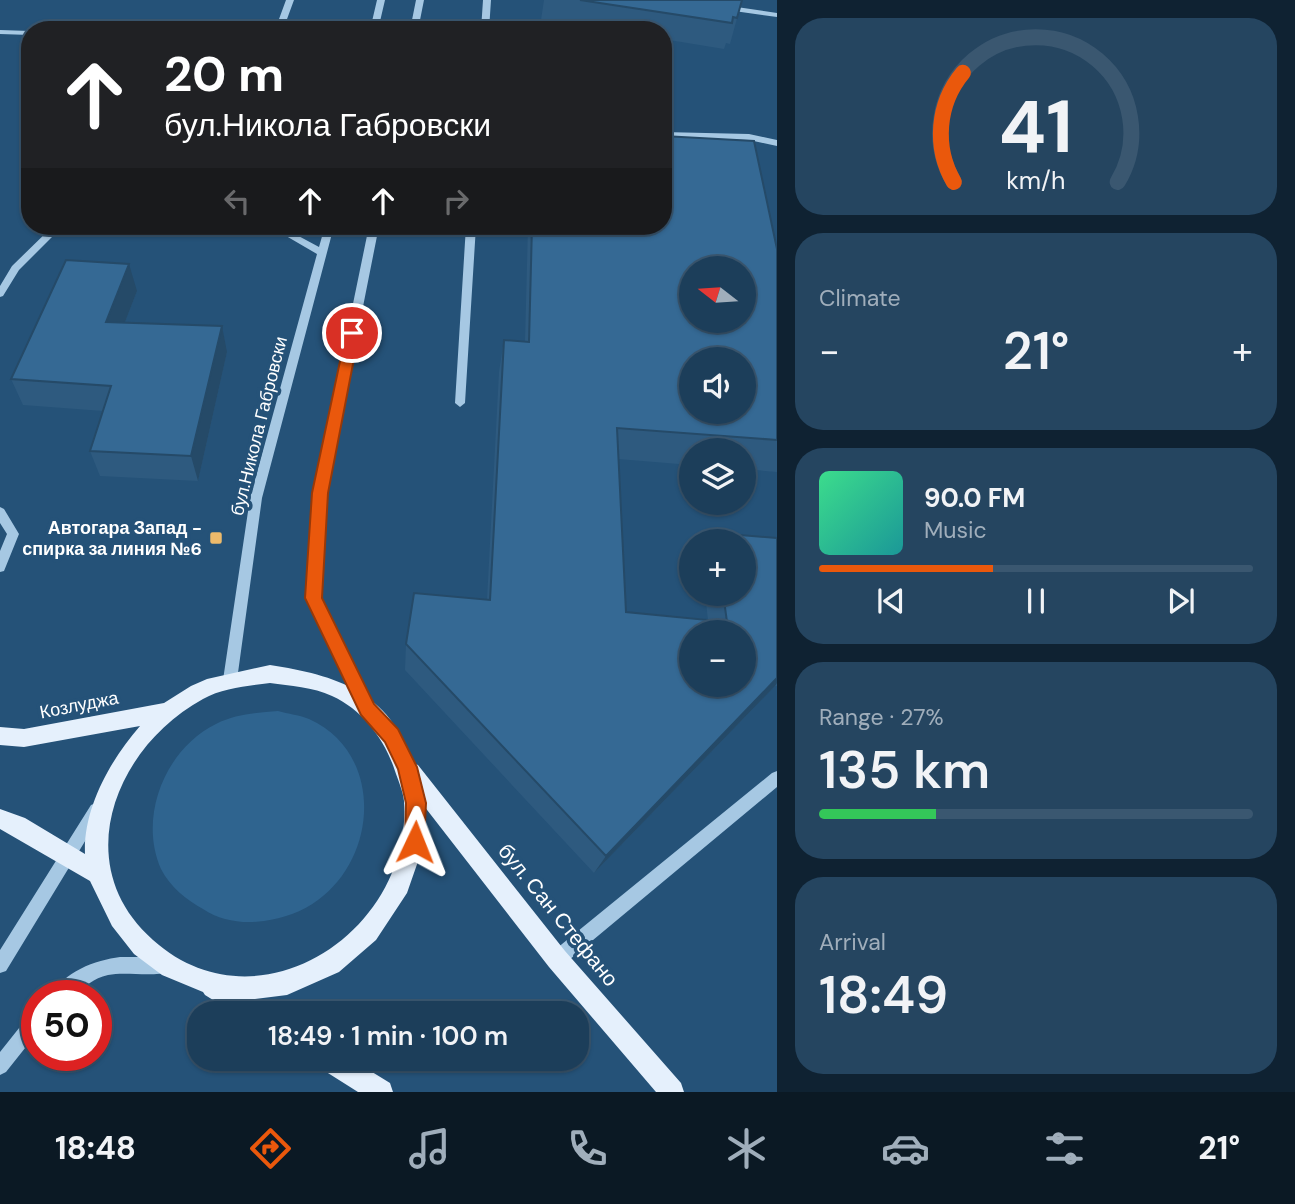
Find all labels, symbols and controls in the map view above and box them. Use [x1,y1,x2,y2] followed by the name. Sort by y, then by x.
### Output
[164,42,284,106] text: 20 m
[49,49,140,140] icon: ahead
[999,81,1073,176] text: 41
[164,104,491,146] text: бул.Никола Габровски
[1006,164,1066,197] text: km/h
[218,182,256,220] icon: left
[291,182,329,220] icon: ahead
[364,182,402,220] icon: ahead
[437,182,475,220] icon: right
[679,256,756,332] north arrow
[679,256,756,697] map controls
[819,283,901,313] text: Climate
[322,303,382,363] pin
[333,314,371,352] icon: arrive
[1003,317,1069,385] text: 21°
[819,326,840,376] text: −
[1232,326,1253,376] text: +
[225,334,293,518] street label: бул.Никола Габровски
[679,347,756,424] button: sound
[679,438,756,515] button: layers
[924,481,1025,515] text: 90.0 FM
[924,515,987,545] text: Music
[22,516,202,561] place label: Автогара Запад - спирка за линия №6
[679,529,756,606] button: +
[208,530,224,546] marker: Автогара Запад - спирка за линия №6
[872,582,910,620] icon: previous
[1017,582,1055,620] icon: pause
[1162,582,1200,620] icon: next
[679,620,756,697] button: −
[38,685,121,724] street label: Козлуджа
[819,702,944,732] text: Range · 27%
[819,736,990,804] text: 135 km
[378,805,452,879] position arrow
[492,838,624,992] street label: бул. Сан Стефано
[819,927,886,957] text: Arrival
[819,961,948,1029] text: 18:49
[21,980,112,1071] speed limit sign: 50
[268,1019,508,1053] text: 18:49 · 1 min · 100 m
[246,1124,295,1173] icon: directions
[405,1124,454,1173] icon: music
[563,1124,612,1173] icon: phone
[722,1124,771,1173] icon: climate
[881,1124,930,1173] icon: car
[1040,1124,1089,1173] icon: filters
[55,1127,136,1169] text: 18:48
[1198,1127,1240,1169] text: 21°

